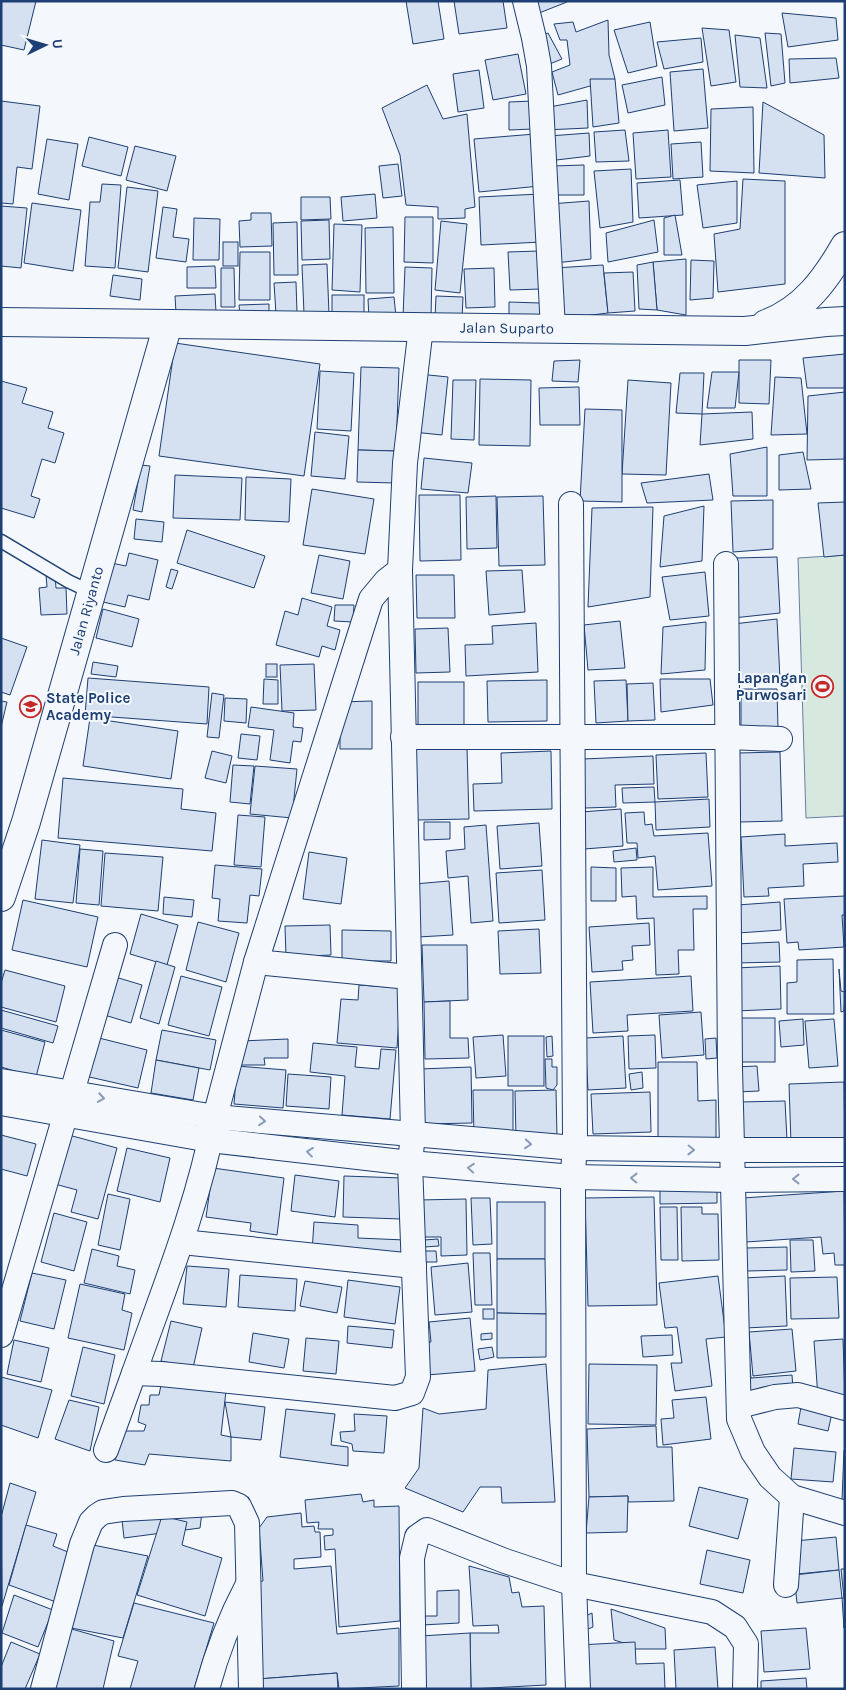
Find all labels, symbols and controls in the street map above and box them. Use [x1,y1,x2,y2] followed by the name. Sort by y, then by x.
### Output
[20,20,70,70] north arrow
[49,38,66,49] text: U
[460,319,554,338] street label: Jalan Suparto
[65,564,107,657] street label: Jalan Riyanto
[736,669,807,704] place label: Lapangan Purwosari
[811,675,835,699] sports icon: Lapangan Purwosari
[46,689,131,724] place label: State Police Academy
[18,695,42,719] school or university icon: State Police Academy
[97,1092,105,1103] one-way arrow
[258,1115,266,1126] one-way arrow
[525,1138,533,1149] one-way arrow
[687,1145,695,1155] one-way arrow
[305,1147,314,1157] one-way arrow
[467,1163,475,1174] one-way arrow
[629,1173,637,1183] one-way arrow
[792,1174,800,1185] one-way arrow

